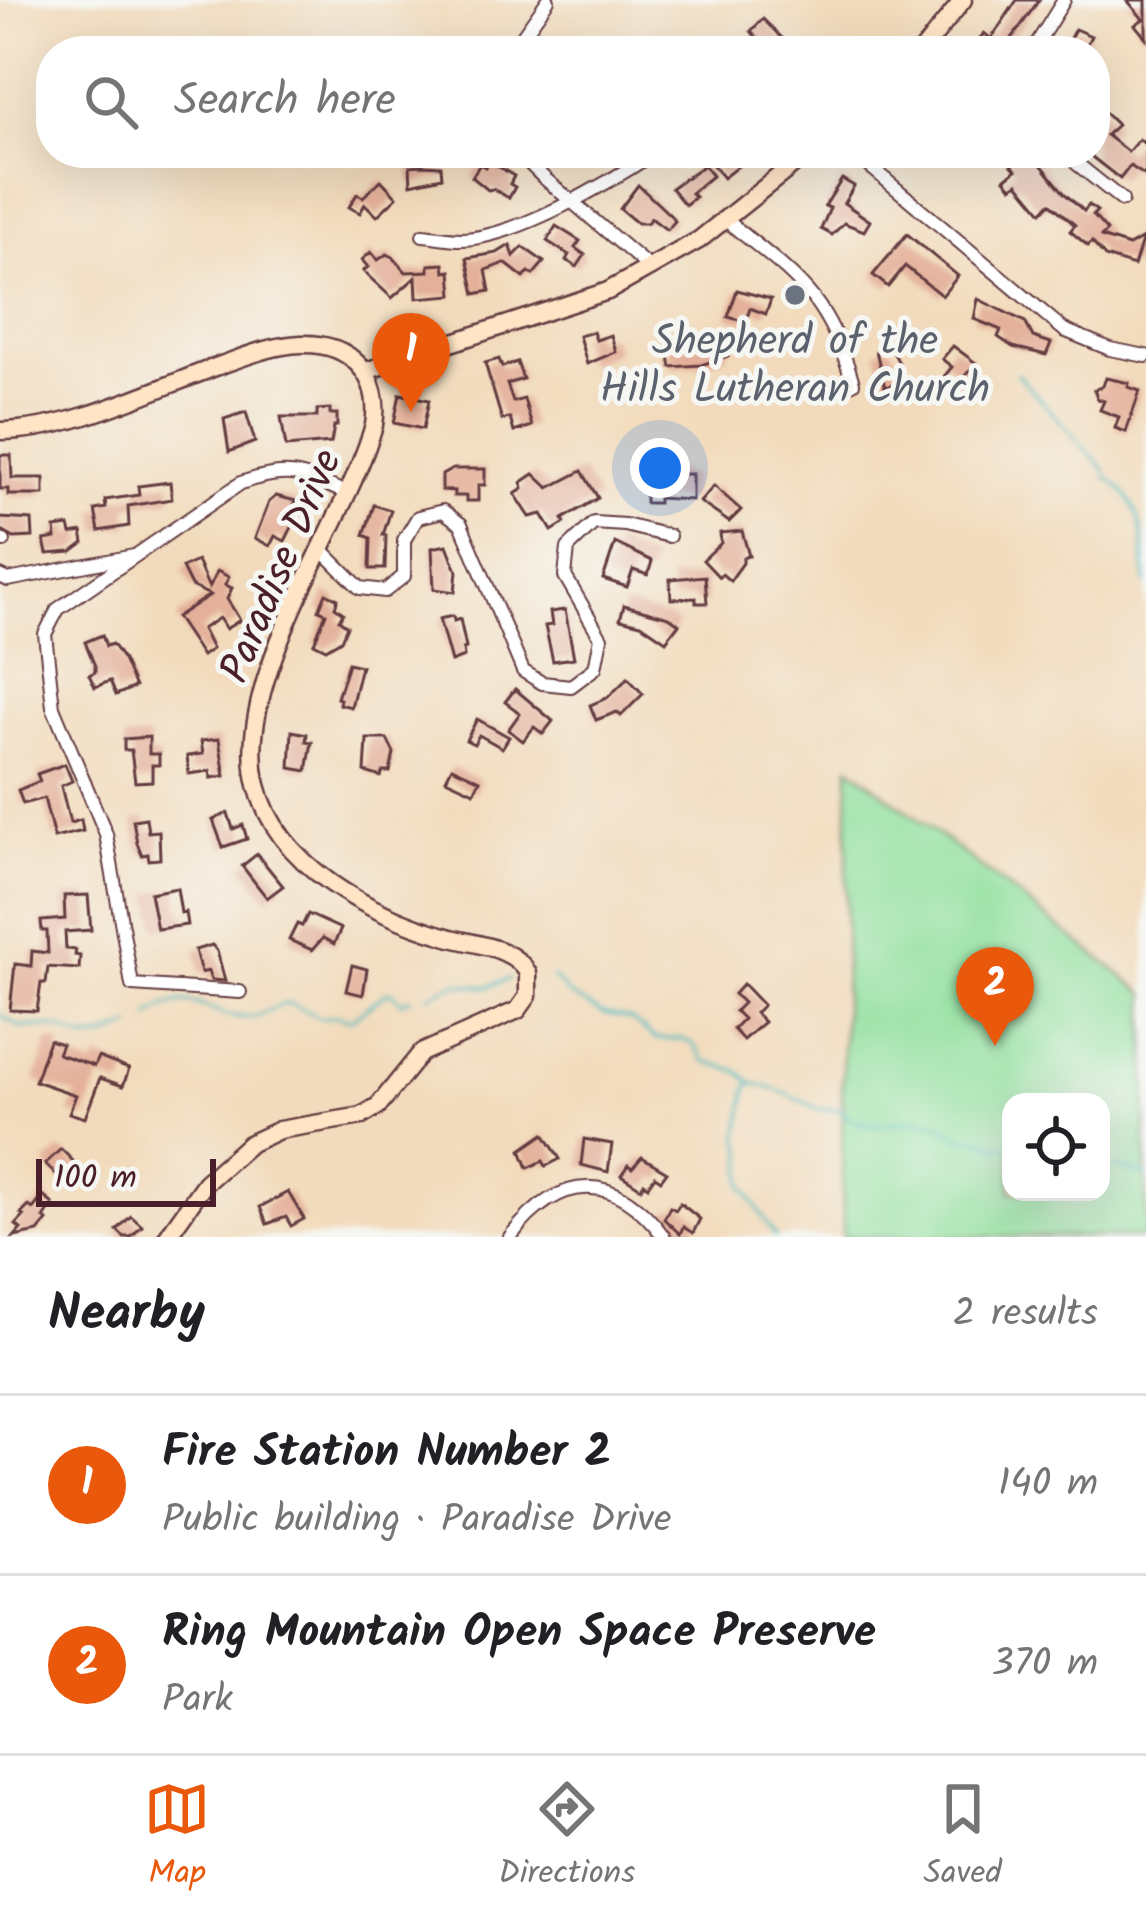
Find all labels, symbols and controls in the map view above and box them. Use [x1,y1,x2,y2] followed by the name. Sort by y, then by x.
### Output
[36,36,1110,168] search box
[174,66,396,138] text: Search here
[78,69,144,135] icon: search
[782,282,808,308] marker: Shepherd of the Hills Lutheran Church
[600,309,990,424] place label: Shepherd of the Hills Lutheran Church
[372,313,450,412] pin: 1
[630,438,690,498] your location
[203,439,362,694] street label: Paradise Drive
[956,947,1034,1046] pin: 2
[1002,1093,1110,1201] map controls
[1002,1093,1110,1201] button: locate
[36,1153,216,1206] scale bar
[54,1153,137,1206] text: 100 m
[48,1275,205,1356] text: Nearby
[953,1284,1098,1346] text: 2 results
[162,1418,611,1490] text: Fire Station Number 2
[81,1454,93,1516] text: 1
[998,1454,1098,1516] text: 140 m
[162,1490,671,1552] text: Public building · Paradise Drive
[162,1598,876,1670] text: Ring Mountain Open Space Preserve
[76,1634,98,1696] text: 2
[992,1634,1098,1696] text: 370 m
[162,1670,233,1732] text: Park
[144,1776,210,1901] tab: Map
[498,1776,635,1901] tab: Directions
[924,1776,1002,1901] tab: Saved

